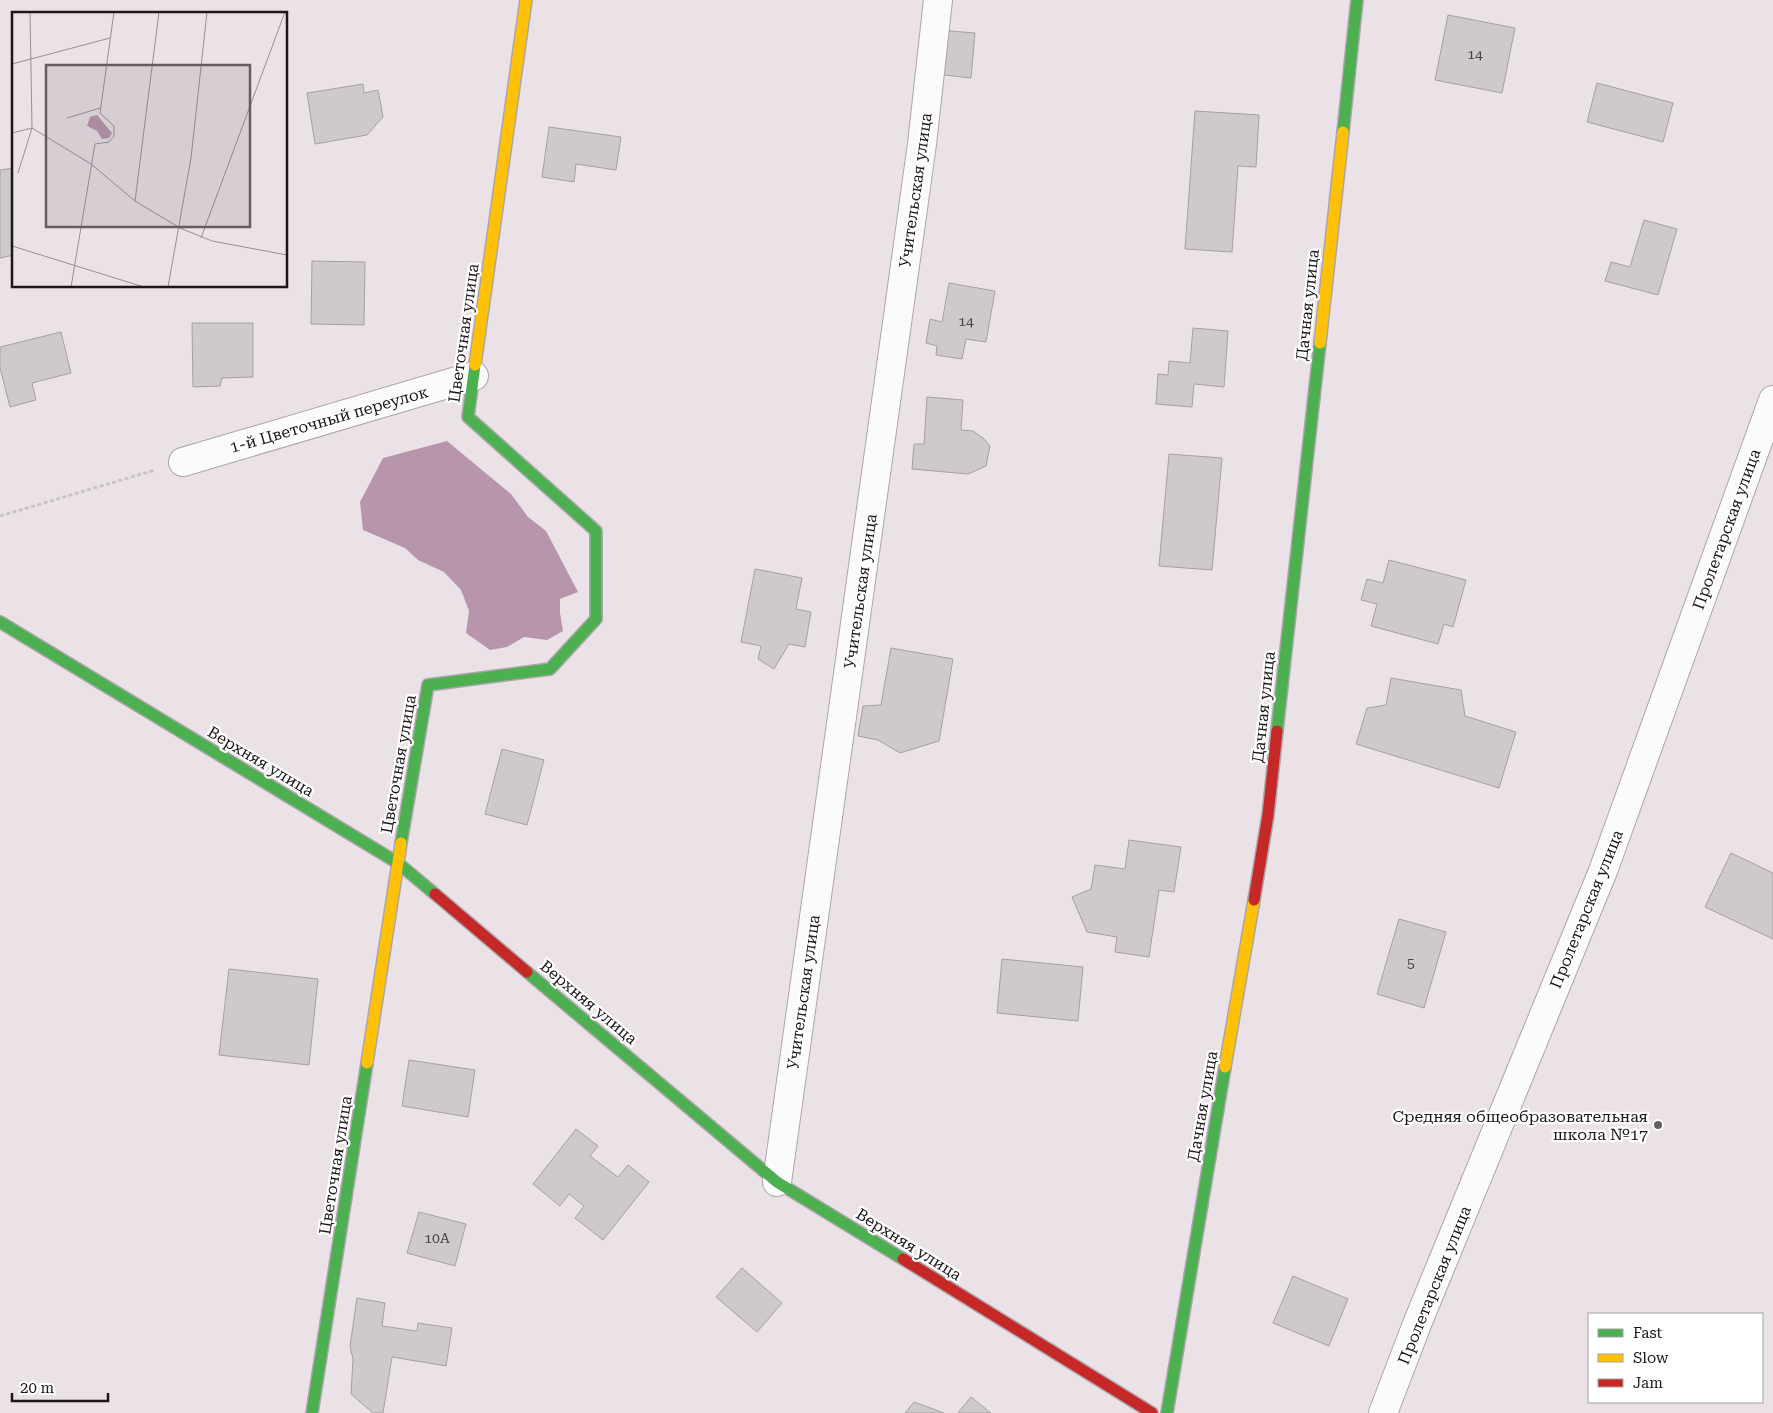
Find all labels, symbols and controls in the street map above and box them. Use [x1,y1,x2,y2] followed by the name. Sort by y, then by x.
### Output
[12,12,288,288] inset map
[1467,46,1483,62] house number: 14
[895,111,936,269] street label: Учительская улица
[1292,248,1323,362] street label: Дачная улица
[444,262,483,404] street label: Цветочная улица
[958,313,974,329] house number: 14
[228,382,431,457] street label: 1-й Цветочный переулок
[1689,446,1764,612] street label: Пролетарская улица
[840,512,881,670] street label: Учительская улица
[1248,650,1279,764] street label: Дачная улица
[377,693,420,835] street label: Цветочная улица
[204,722,318,801] street label: Верхняя улица
[1546,827,1627,991] street label: Пролетарская улица
[783,913,824,1071] street label: Учительская улица
[1407,955,1415,971] house number: 5
[536,956,641,1049] street label: Верхняя улица
[1183,1049,1222,1163] street label: Дачная улица
[315,1094,356,1236] street label: Цветочная улица
[1393,1107,1648,1144] place label: Средняя общеобразовательная школа №17
[1652,1119,1664,1131] marker: Средняя общеобразовательная школа №17
[1394,1203,1475,1367] street label: Пролетарская улица
[853,1204,965,1285] street label: Верхняя улица
[424,1230,450,1246] house number: 10А
[1588,1313,1763,1403] legend
[1633,1324,1663,1342] text: Fast
[1633,1349,1669,1367] text: Slow
[12,1370,109,1402] scale bar
[1633,1374,1663,1392] text: Jam
[20,1379,55,1397] text: 20 m

